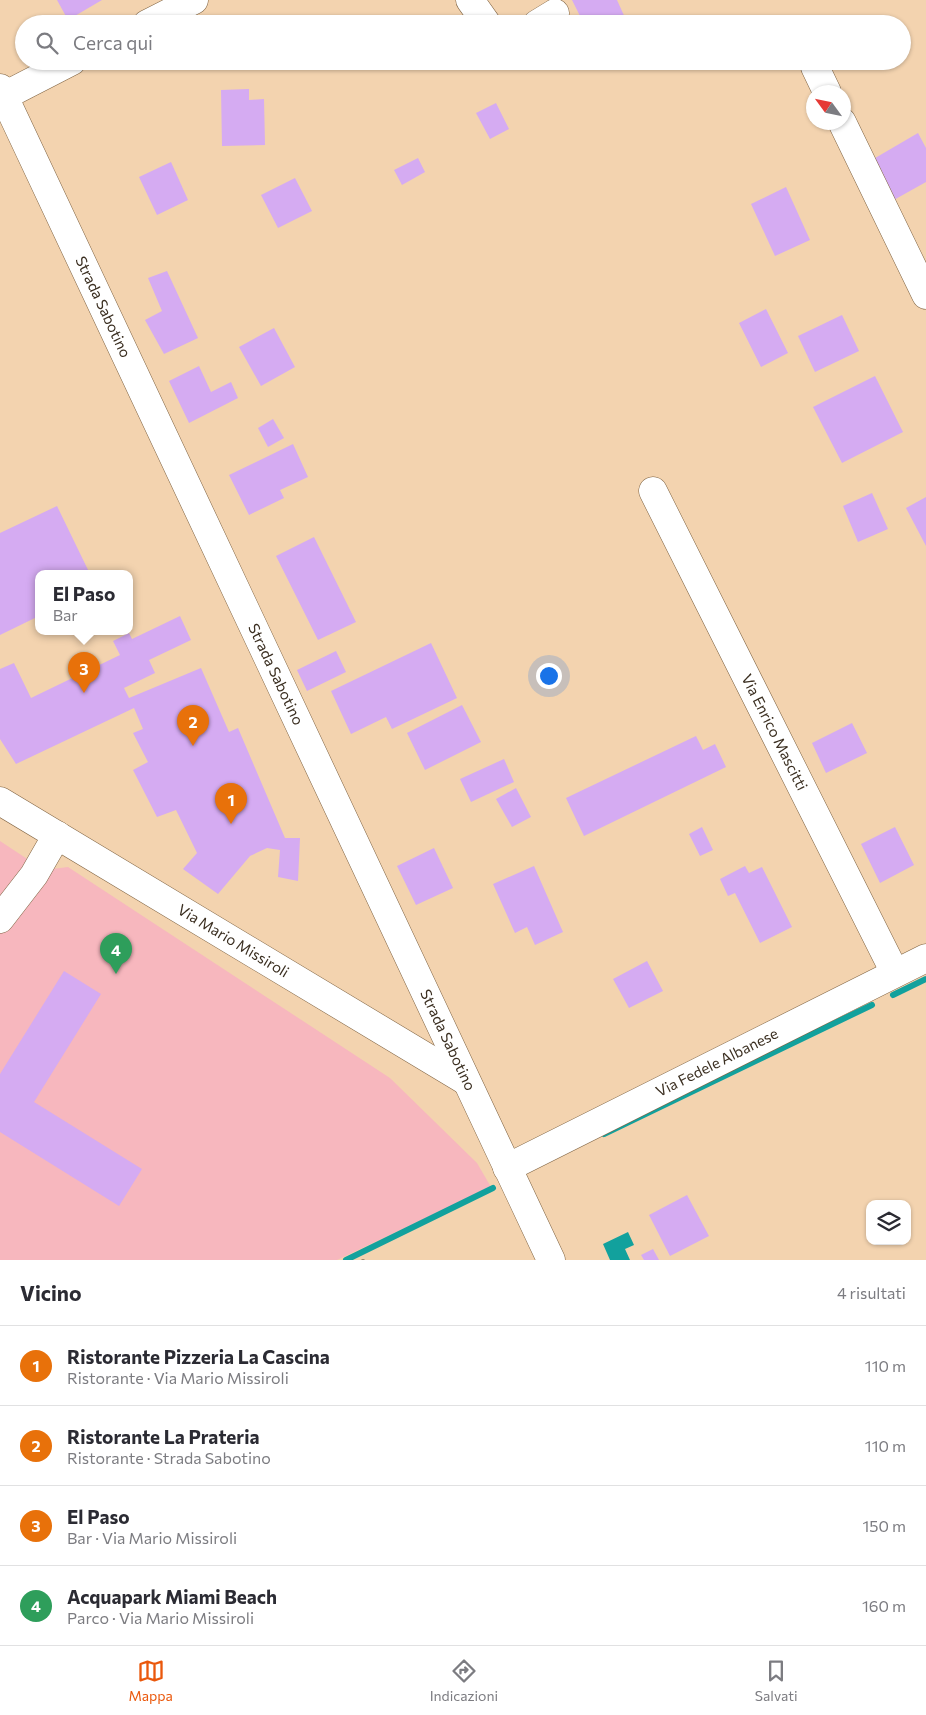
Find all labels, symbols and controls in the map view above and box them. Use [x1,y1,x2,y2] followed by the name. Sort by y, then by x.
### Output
[15,15,911,70] search box
[33,29,61,57] icon: search
[73,31,153,54] text: Cerca qui
[806,85,851,130] north arrow
[72,253,135,360] street label: Strada Sabotino
[35,570,133,635] popup
[53,582,115,605] text: El Paso
[53,605,78,624] text: Bar
[245,620,308,728] street label: Strada Sabotino
[68,652,100,693] pin: 3
[536,663,562,689] your location
[738,671,812,793] street label: Via Enrico Mascitti
[177,705,209,746] pin: 2
[215,783,247,824] pin: 1
[175,900,293,981] street label: Via Mario Missiroli
[100,933,132,974] pin: 4
[417,986,480,1093] street label: Strada Sabotino
[652,1024,781,1100] street label: Via Fedele Albanese
[866,1200,911,1245] map controls
[866,1200,911,1245] button: layers
[20,1280,81,1305] text: Vicino
[837,1283,906,1302] text: 4 risultati
[67,1345,330,1368] text: Ristorante Pizzeria La Cascina
[32,1356,40,1375] text: 1
[865,1356,906,1375] text: 110 m
[67,1368,289,1387] text: Ristorante · Via Mario Missiroli
[67,1425,259,1448] text: Ristorante La Prateria
[31,1436,41,1455] text: 2
[865,1436,906,1455] text: 110 m
[67,1448,271,1467] text: Ristorante · Strada Sabotino
[67,1505,130,1528] text: El Paso
[31,1516,41,1535] text: 3
[863,1516,906,1535] text: 150 m
[67,1528,237,1547] text: Bar · Via Mario Missiroli
[67,1585,277,1608] text: Acquapark Miami Beach
[31,1596,41,1615] text: 4
[862,1596,906,1615] text: 160 m
[67,1608,254,1627] text: Parco · Via Mario Missiroli
[128,1657,173,1704] tab: Mappa
[430,1657,498,1704] tab: Indicazioni
[755,1657,798,1704] tab: Salvati

